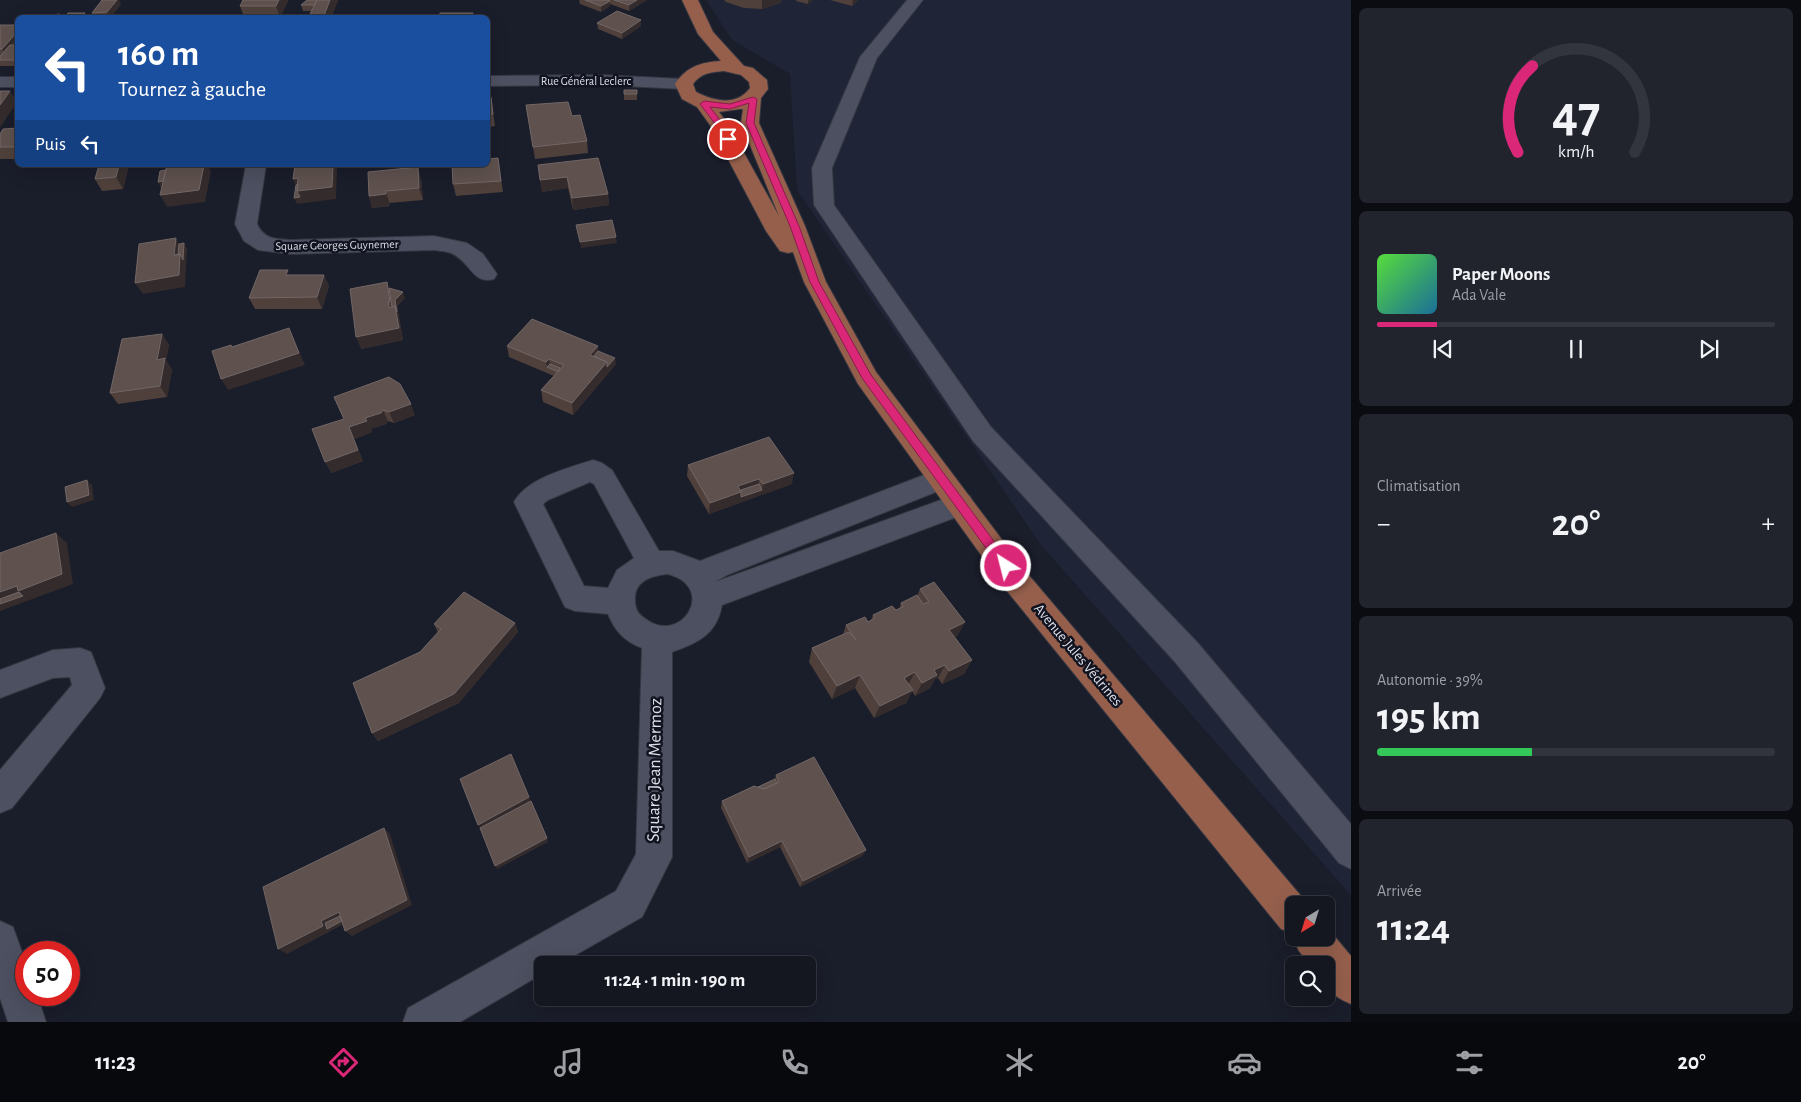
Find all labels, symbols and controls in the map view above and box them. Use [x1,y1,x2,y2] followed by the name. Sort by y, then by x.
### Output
[35,35,100,100] icon: left
[118,37,199,72] text: 160 m
[541,75,632,87] street label: Rue Général Leclerc
[118,78,266,100] text: Tournez à gauche
[1552,89,1600,141] text: 47
[707,118,749,160] pin
[714,125,742,153] icon: arrive
[76,130,104,158] icon: left
[35,135,66,154] text: Puis
[1558,143,1594,161] text: km/h
[275,238,399,253] street label: Square Georges Guynemer
[1452,265,1550,284] text: Paper Moons
[1452,287,1506,303] text: Ada Vale
[1429,335,1457,363] icon: previous
[1562,335,1590,363] icon: pause
[1695,335,1723,363] icon: next
[1377,478,1461,494] text: Climatisation
[1552,505,1600,543] text: 20°
[1377,510,1390,538] text: −
[1762,510,1775,538] text: +
[979,539,1031,591] position arrow
[1031,601,1125,709] street label: Avenue Jules Védrines
[1377,672,1483,688] text: Autonomie · 39%
[645,698,665,842] street label: Square Jean Mermoz
[1377,699,1481,737] text: 195 km
[1377,883,1422,899] text: Arrivée
[1285,896,1335,946] north arrow
[1285,896,1335,1006] map controls
[1377,910,1450,948] text: 11:24
[15,941,80,1006] speed limit sign: 50
[1285,956,1335,1006] button: search
[605,971,745,990] text: 11:24 · 1 min · 190 m
[326,1045,361,1080] icon: directions
[551,1045,586,1080] icon: music
[777,1045,812,1080] icon: phone
[1002,1045,1037,1080] icon: climate
[1227,1045,1262,1080] icon: car
[1452,1045,1487,1080] icon: filters
[95,1051,136,1073] text: 11:23
[1677,1051,1706,1073] text: 20°

